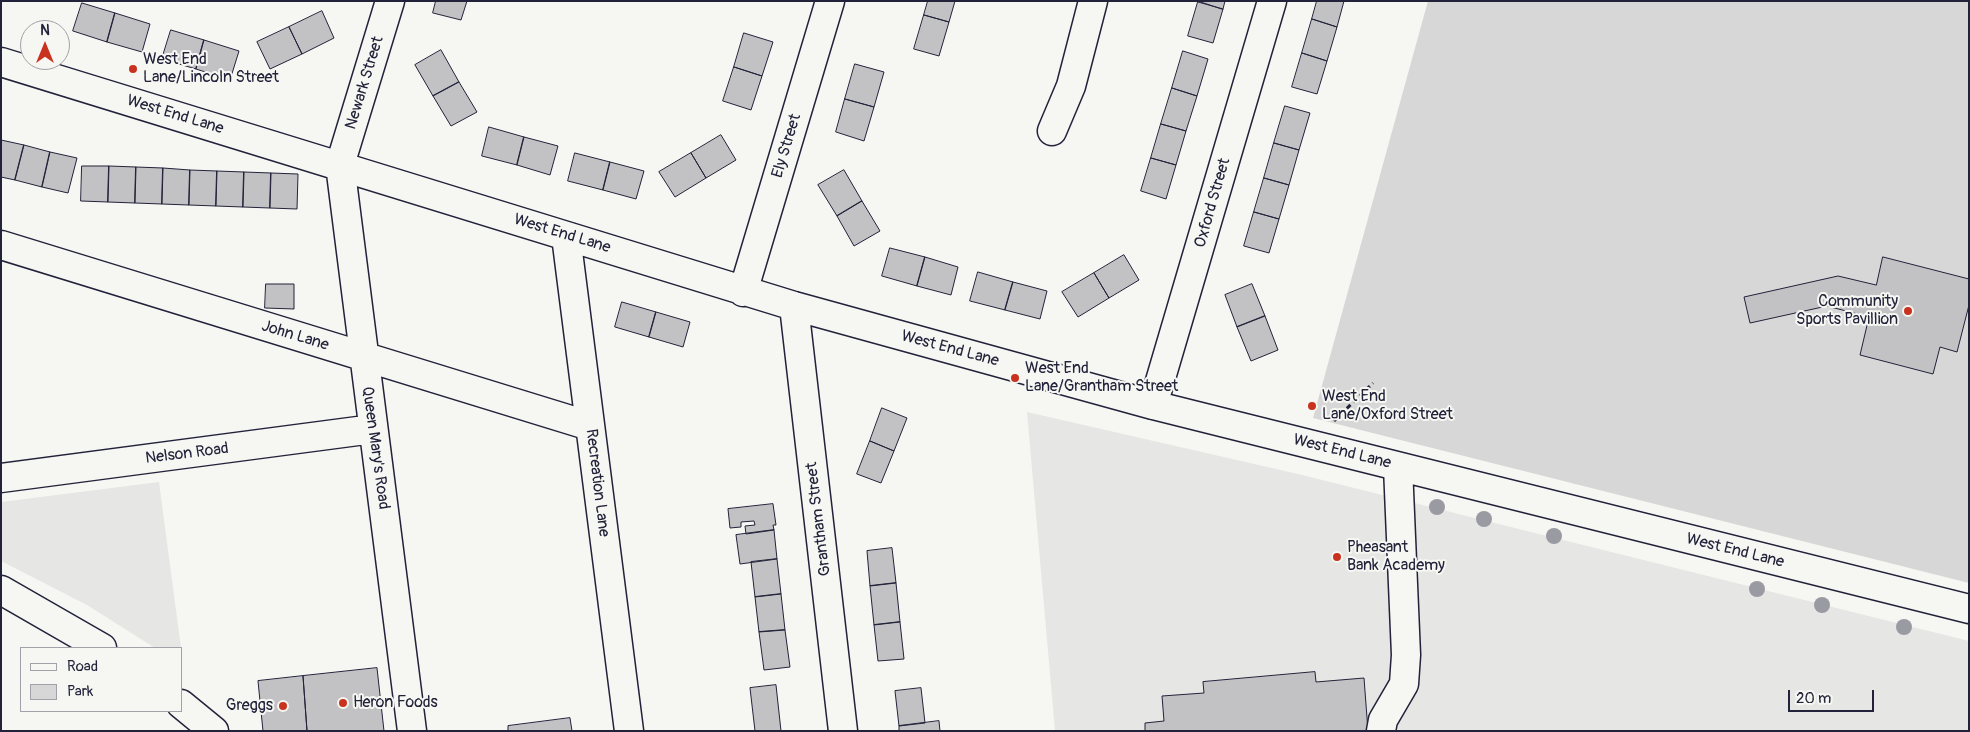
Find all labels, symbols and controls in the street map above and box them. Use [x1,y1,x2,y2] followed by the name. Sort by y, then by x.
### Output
[20,20,70,70] north arrow
[40,22,50,39] text: N
[342,34,388,132] street label: Newark Street
[143,50,279,88] place label: West End Lane/Lincoln Street
[127,63,139,75] marker: West End Lane/Lincoln Street
[124,91,226,139] street label: West End Lane
[768,112,806,180] street label: Ely Street
[1191,156,1235,250] street label: Oxford Street
[511,210,613,258] street label: West End Lane
[1796,292,1898,330] place label: Community Sports Pavillion
[1902,305,1914,317] marker: Community Sports Pavillion
[259,317,331,355] street label: John Lane
[899,327,1001,371] street label: West End Lane
[1025,359,1178,397] place label: West End Lane/Grantham Street
[1009,372,1021,384] marker: West End Lane/Grantham Street
[357,385,393,511] street label: Queen Mary's Road
[1322,387,1453,425] place label: West End Lane/Oxford Street
[1306,400,1318,412] marker: West End Lane/Oxford Street
[581,428,613,538] street label: Recreation Lane
[1291,431,1393,473] street label: West End Lane
[144,439,230,469] street label: Nelson Road
[802,461,836,577] street label: Grantham Street
[1684,530,1786,572] street label: West End Lane
[1347,538,1445,576] place label: Pheasant Bank Academy
[1331,551,1343,563] marker: Pheasant Bank Academy
[20,647,182,712] legend
[67,657,98,676] text: Road
[1790,680,1876,712] scale bar
[67,682,93,701] text: Park
[1796,689,1831,708] text: 20 m
[353,693,438,713] place label: Heron Foods
[226,696,273,716] place label: Greggs
[337,697,349,709] marker: Heron Foods
[277,700,289,712] marker: Greggs

